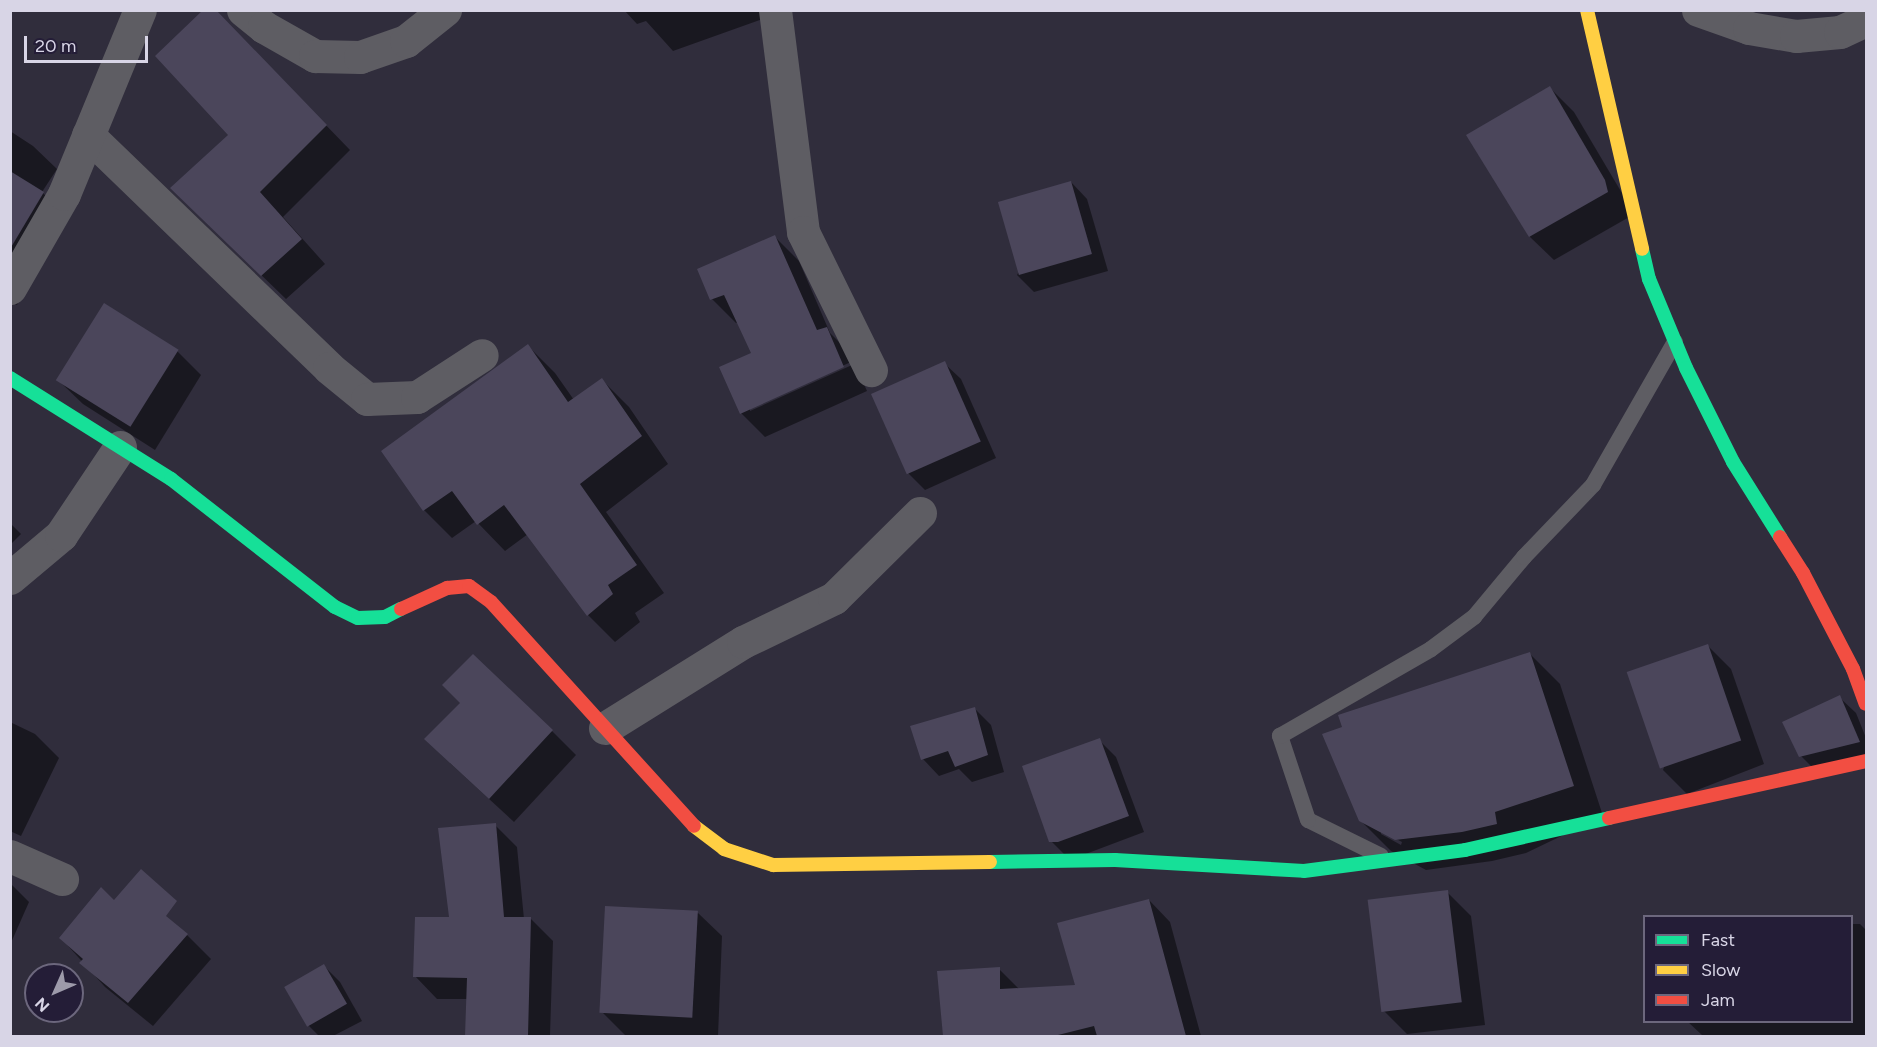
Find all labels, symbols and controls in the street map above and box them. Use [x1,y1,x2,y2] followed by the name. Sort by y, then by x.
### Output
[27,24,152,62] scale bar
[35,35,76,57] text: 20 m
[1643,915,1853,1023] legend
[1701,929,1735,951] text: Fast
[1701,959,1740,981] text: Slow
[24,963,84,1023] north arrow
[1701,989,1735,1011] text: Jam
[31,994,53,1016] text: N

